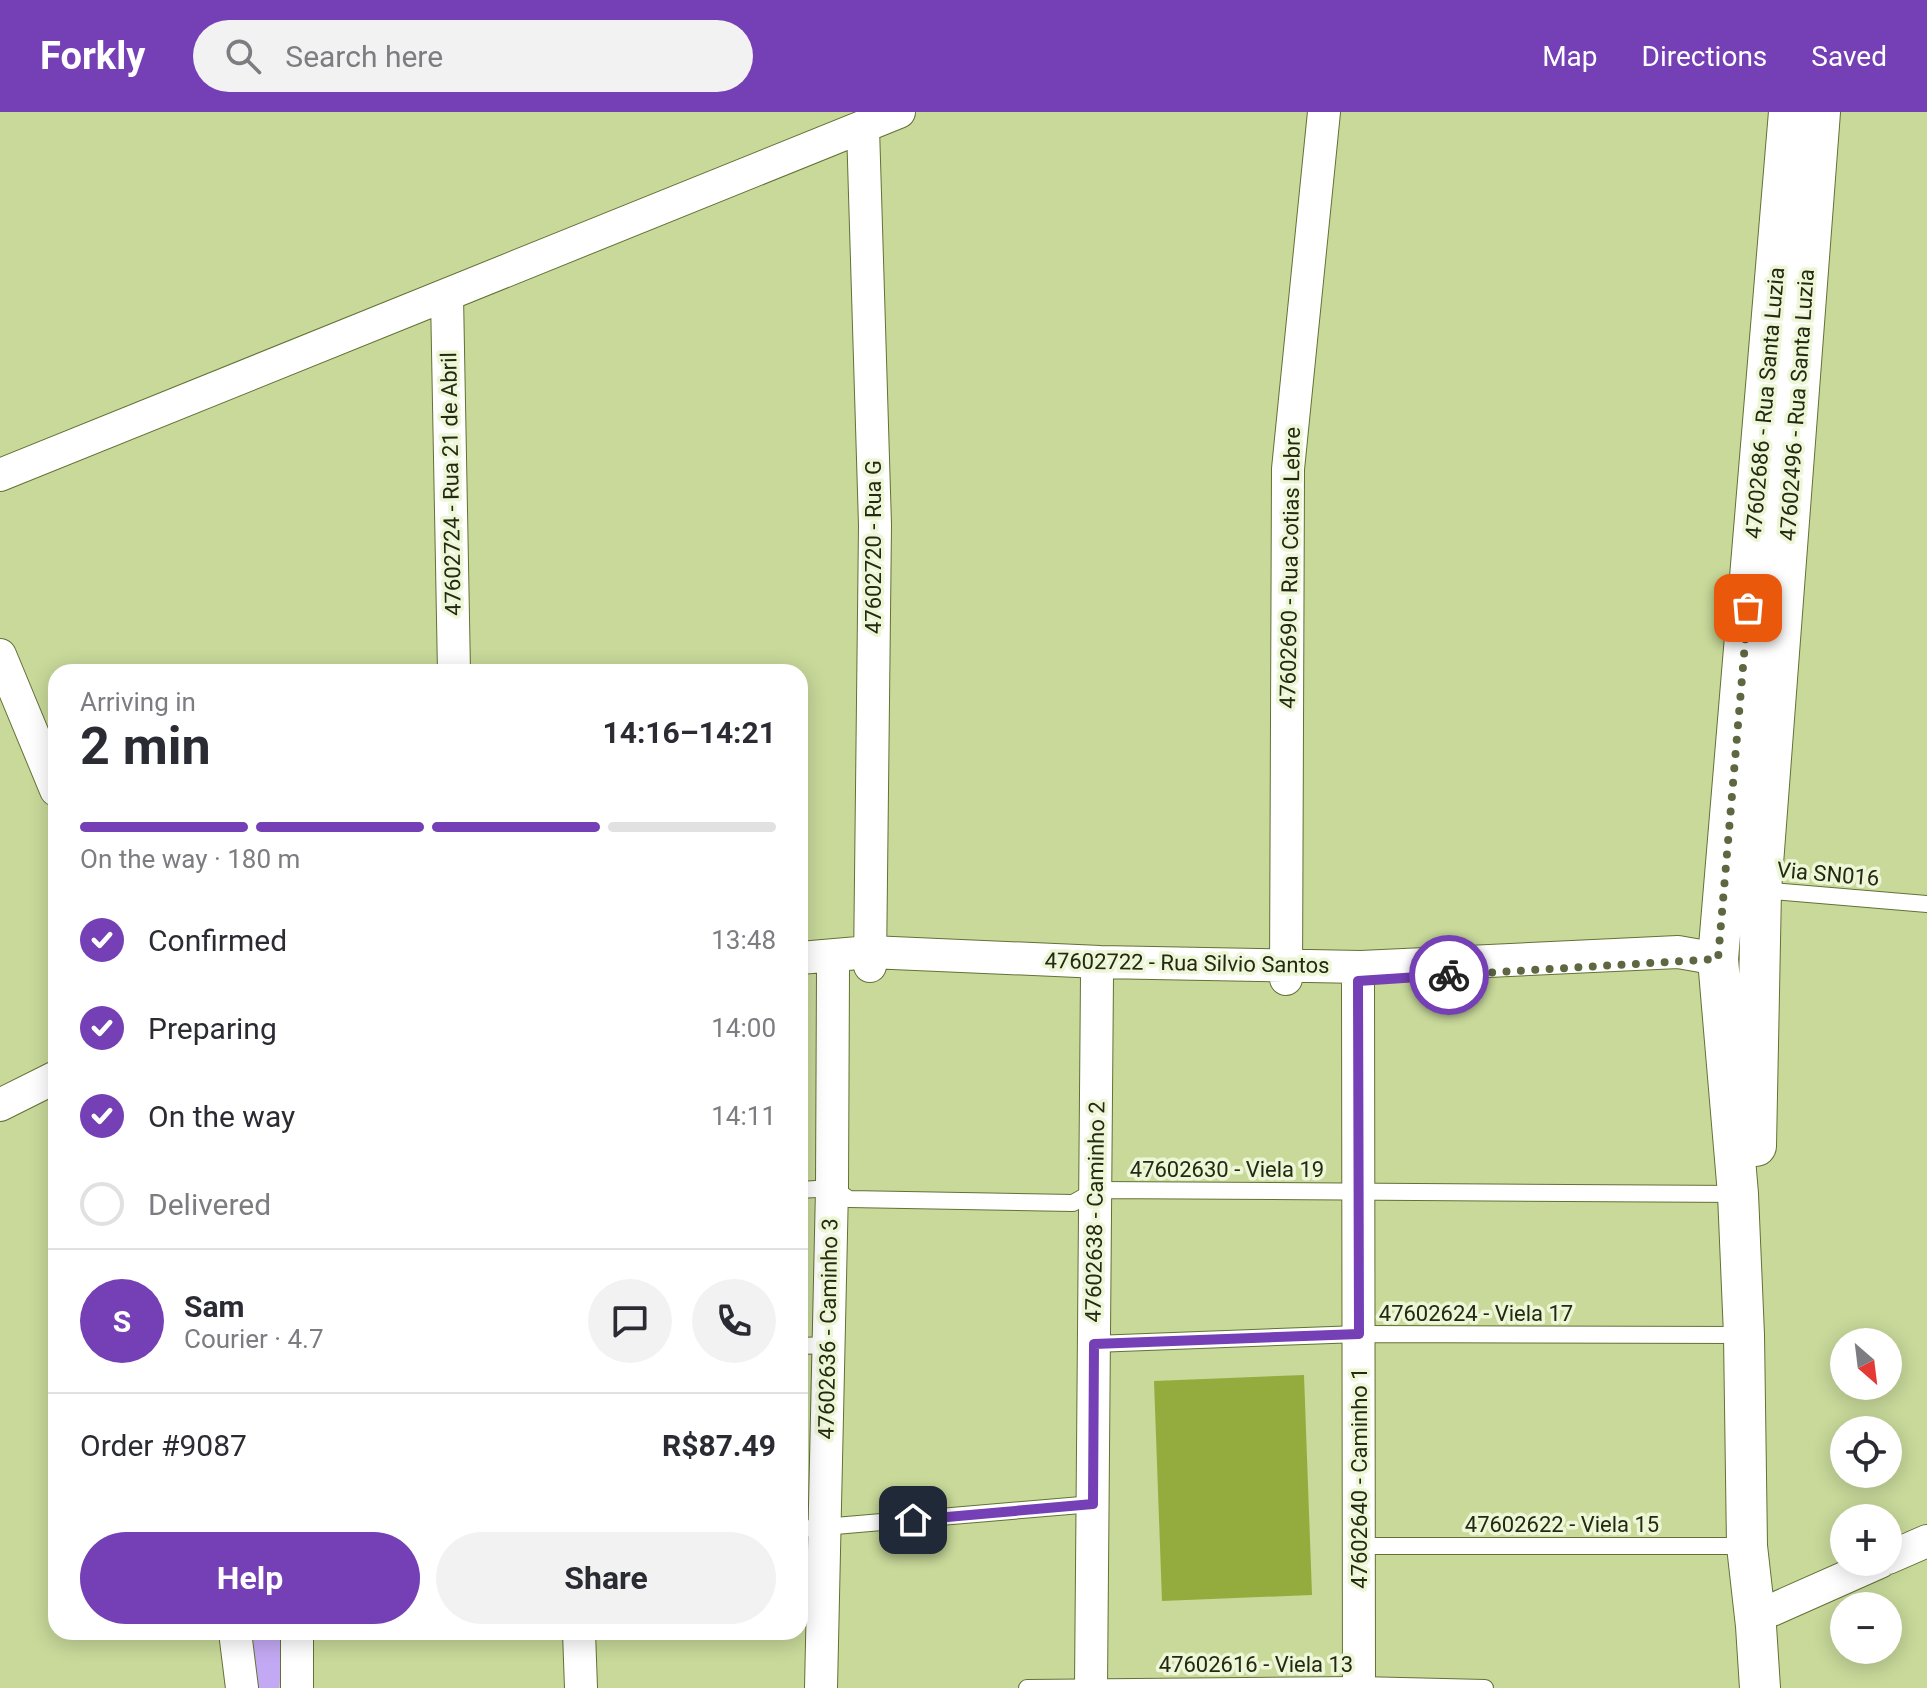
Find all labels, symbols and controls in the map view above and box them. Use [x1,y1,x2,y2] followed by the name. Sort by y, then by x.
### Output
[193,20,753,92] search box
[40,34,145,78] text: Forkly
[221,34,265,78] icon: search
[285,39,443,74] text: Search here
[1542,40,1598,73] text: Map
[1642,40,1767,73] text: Directions
[1811,40,1887,73] text: Saved
[1741,266,1789,540] street label: 47602686 - Rua Santa Luzia
[1775,268,1819,542] street label: 47602496 - Rua Santa Luzia
[436,352,466,616] street label: 47602724 - Rua 21 de Abril
[1275,427,1305,709] street label: 47602690 - Rua Cotias Lebre
[861,460,886,634] street label: 47602720 - Rua G
[1714,574,1782,642] pin
[1726,586,1770,630] icon: bag
[80,687,196,717] text: Arriving in
[602,715,776,750] text: 14:16–14:21
[80,716,211,777] text: 2 min
[80,844,300,874] text: On the way · 180 m
[1776,857,1880,891] street label: Via SN016
[80,918,124,962] icon: check
[148,923,287,958] text: Confirmed
[711,925,776,955] text: 13:48
[1409,935,1489,1015] courier
[1044,948,1330,978] street label: 47602722 - Rua Silvio Santos
[1427,953,1471,997] icon: bike
[80,1006,124,1050] icon: check
[148,1011,277,1046] text: Preparing
[711,1013,776,1043] text: 14:00
[80,1094,124,1138] icon: check
[148,1099,295,1134] text: On the way
[711,1101,776,1131] text: 14:11
[1081,1101,1109,1323] street label: 47602638 - Caminho 2
[1130,1157,1324,1182] street label: 47602630 - Viela 19
[148,1187,271,1222] text: Delivered
[814,1218,842,1440] street label: 47602636 - Caminho 3
[588,1279,672,1363] button: chat
[692,1279,776,1363] button: phone
[184,1289,245,1324] text: Sam
[1379,1301,1573,1326] street label: 47602624 - Viela 17
[113,1304,131,1339] text: S
[184,1324,324,1354] text: Courier · 4.7
[1830,1328,1902,1400] north arrow
[1830,1328,1902,1664] map controls
[1347,1367,1372,1589] street label: 47602640 - Caminho 1
[1830,1416,1902,1488] button: locate
[80,1428,247,1463] text: Order #9087
[662,1428,776,1463] text: R$87.49
[879,1486,947,1554] pin
[891,1498,935,1542] icon: home
[1830,1504,1902,1576] button: +
[1465,1512,1659,1537] street label: 47602622 - Viela 15
[80,1532,420,1624] button: Help
[436,1532,776,1624] button: Share
[1830,1592,1902,1664] button: −
[1159,1652,1353,1677] street label: 47602616 - Viela 13

